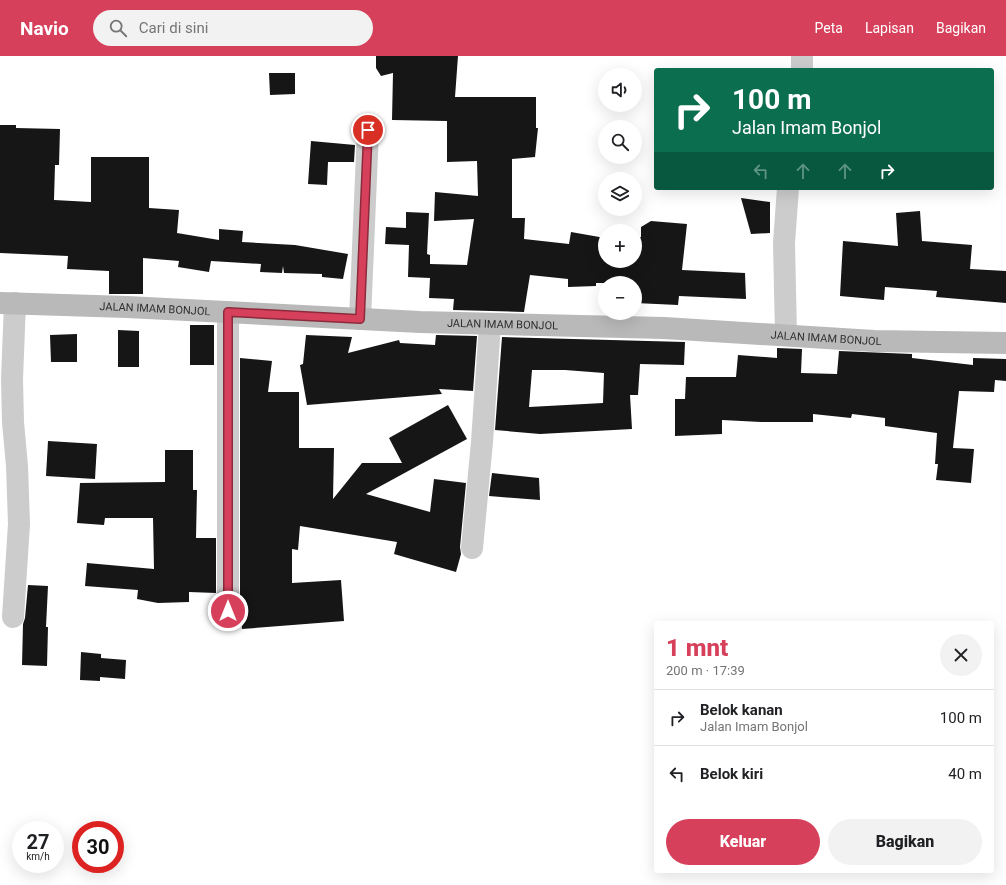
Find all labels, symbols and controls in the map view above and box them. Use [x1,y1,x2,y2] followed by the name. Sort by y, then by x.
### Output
[93,10,373,46] search box
[20,17,69,40] text: Navio
[107,17,129,39] icon: search
[139,19,208,37] text: Cari di sini
[815,20,843,36] text: Peta
[865,20,914,36] text: Lapisan
[936,20,986,36] text: Bagikan
[598,68,642,320] map controls
[598,68,642,112] button: sound
[732,83,811,116] text: 100 m
[666,84,718,136] icon: right
[351,113,385,147] pin
[732,117,881,138] text: Jalan Imam Bonjol
[357,119,379,141] icon: arrive
[598,120,642,164] button: search
[750,160,772,182] icon: left
[792,160,814,182] icon: ahead
[834,160,856,182] icon: ahead
[876,160,898,182] icon: right
[598,172,642,216] button: layers
[598,224,642,268] button: +
[598,276,642,320] button: −
[99,300,211,318] street label: JALAN IMAM BONJOL
[447,316,558,332] street label: JALAN IMAM BONJOL
[770,328,882,348] street label: JALAN IMAM BONJOL
[207,590,249,632] position arrow
[666,634,728,662] text: 1 mnt
[940,634,982,676] button: close
[666,663,745,678] text: 200 m · 17:39
[700,701,783,719] text: Belok kanan
[666,707,688,729] icon: right
[940,709,982,727] text: 100 m
[700,719,808,734] text: Jalan Imam Bonjol
[666,763,688,785] icon: left
[700,765,763,783] text: Belok kiri
[948,765,982,783] text: 40 m
[666,819,820,865] button: Keluar
[828,819,982,865] button: Bagikan
[72,821,124,873] speed limit sign: 30
[27,830,49,854] text: 27
[26,851,50,862] text: km/h

